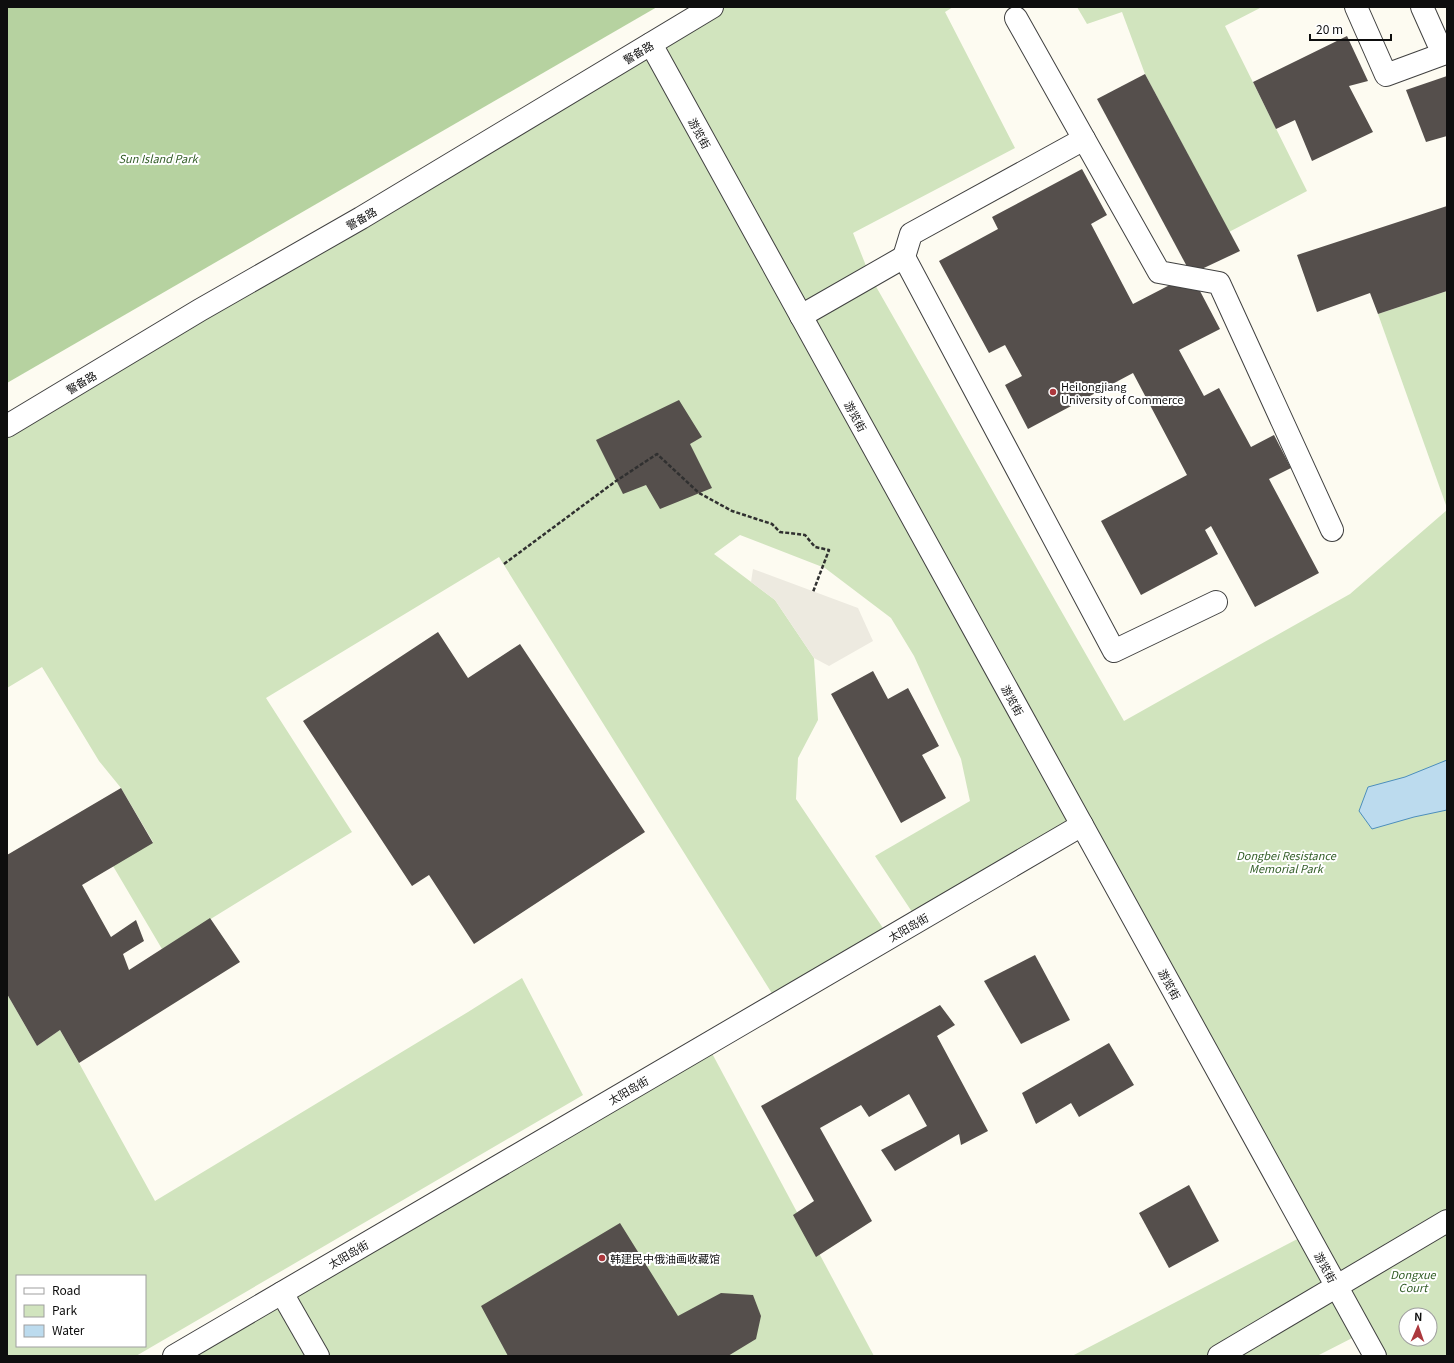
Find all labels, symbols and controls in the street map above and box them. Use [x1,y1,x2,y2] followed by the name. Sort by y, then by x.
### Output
[1310,16,1391,42] scale bar
[1316,20,1343,37] text: 20 m
[620,37,656,67] street label: 警备路
[685,115,715,151] street label: 游览街
[118,150,199,166] park label: Sun Island Park
[343,203,379,233] street label: 警备路
[63,367,99,397] street label: 警备路
[1061,378,1183,407] place label: Heilongjiang University of Commerce
[1048,387,1058,397] marker: Heilongjiang University of Commerce
[841,398,871,434] street label: 游览街
[998,682,1028,718] street label: 游览街
[1236,847,1337,876] park label: Dongbei Resistance Memorial Park
[885,909,931,945] street label: 太阳岛街
[1155,966,1185,1002] street label: 游览街
[605,1072,651,1108] street label: 太阳岛街
[325,1236,371,1272] street label: 太阳岛街
[1311,1249,1341,1285] street label: 游览街
[610,1250,720,1266] place label: 韩建民中俄油画收藏馆
[597,1253,607,1263] marker: 韩建民中俄油画收藏馆
[1390,1266,1437,1295] park label: Dongxue Court
[16,1275,146,1347] legend
[52,1281,81,1298] text: Road
[52,1301,77,1318] text: Park
[1398,1307,1438,1347] north arrow
[1414,1308,1423,1324] text: N
[52,1321,85,1338] text: Water

